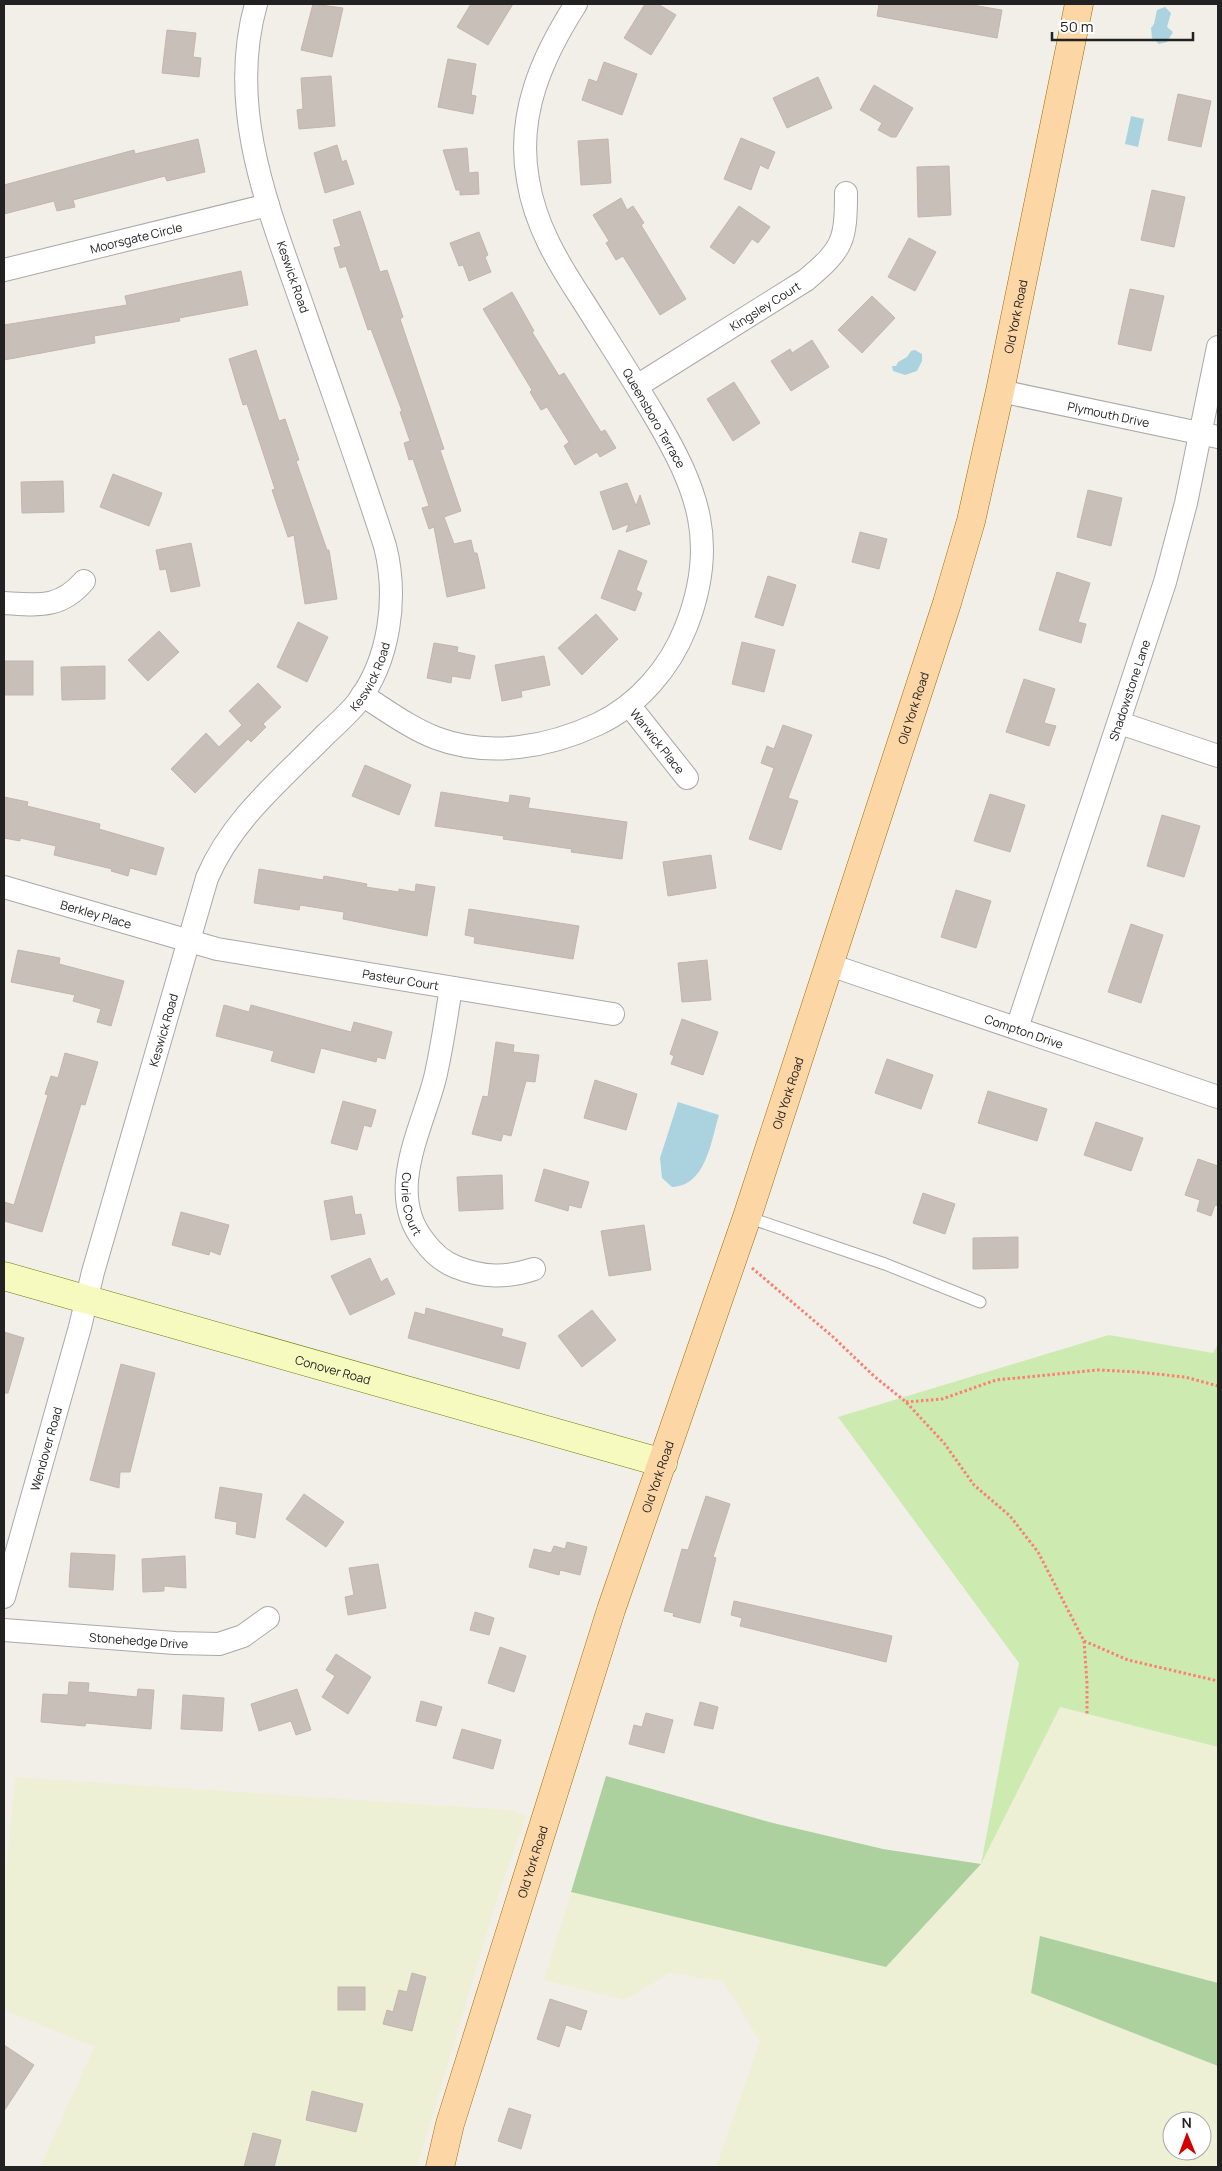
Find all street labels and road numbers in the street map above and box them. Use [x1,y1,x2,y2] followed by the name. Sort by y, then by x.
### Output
[88,218,184,257] street label: Moorsgate Circle
[273,239,313,315] street label: Keswick Road
[726,277,804,334] street label: Kingsley Court
[999,278,1031,355] street label: Old York Road
[618,365,690,471] street label: Queensboro Terrace
[1066,397,1151,431] street label: Plymouth Drive
[1104,637,1154,743] street label: Shadowstone Lane
[346,640,394,714] street label: Keswick Road
[893,670,933,746] street label: Old York Road
[626,705,689,777] street label: Warwick Place
[59,895,134,932] street label: Berkley Place
[361,964,440,994] street label: Pasteur Court
[144,991,182,1068] street label: Keswick Road
[982,1010,1066,1052] street label: Compton Drive
[768,1055,807,1131] street label: Old York Road
[398,1172,426,1239] street label: Curie Court
[293,1351,373,1388] street label: Conover Road
[26,1405,66,1493] street label: Wendover Road
[637,1438,677,1515] street label: Old York Road
[89,1628,188,1652] street label: Stonehedge Drive
[513,1823,551,1900] street label: Old York Road

